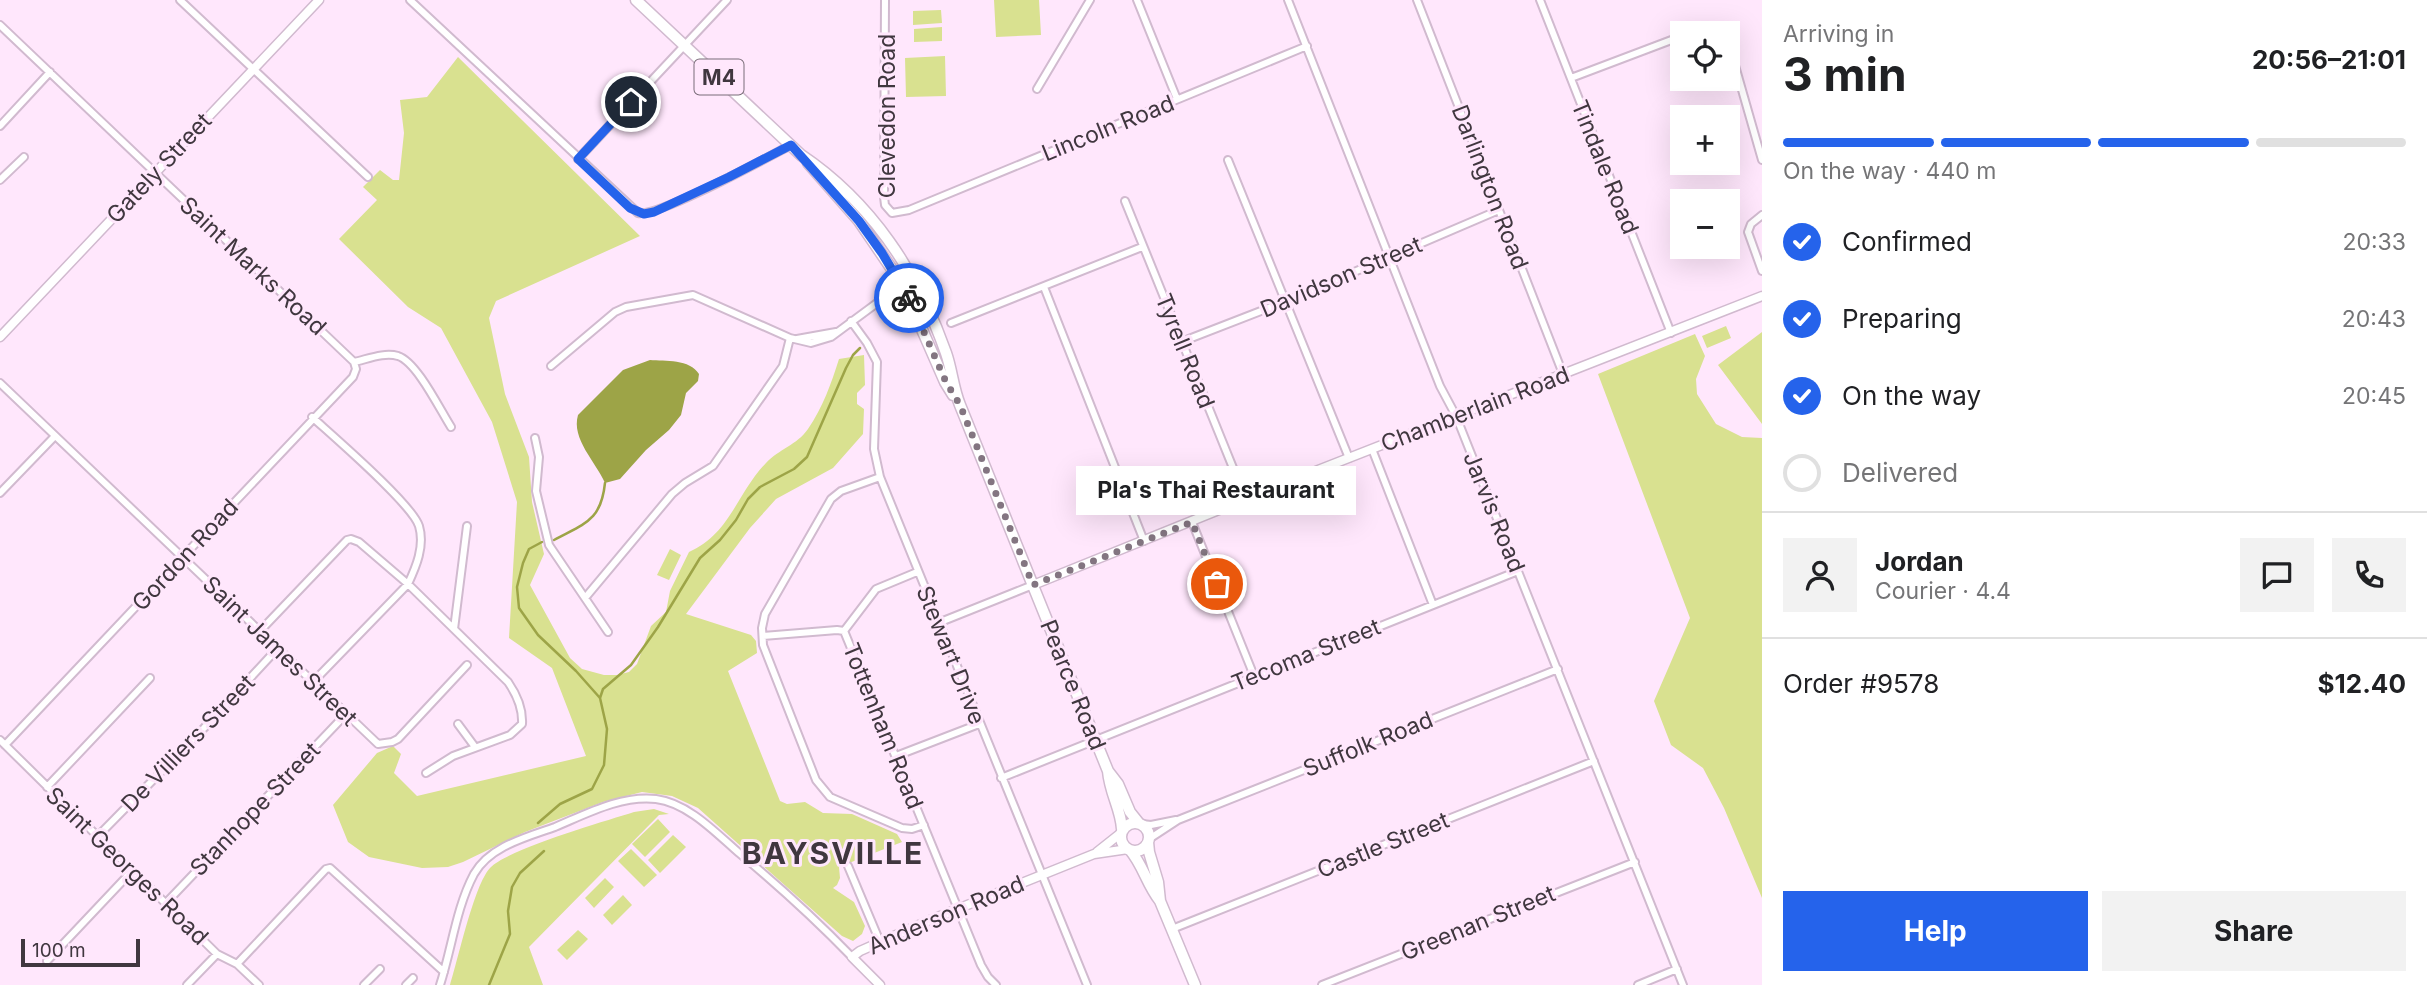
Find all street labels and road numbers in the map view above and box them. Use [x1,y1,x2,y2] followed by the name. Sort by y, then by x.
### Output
[873,34,901,198] street label: Clevedon Road
[694,60,744,94] road number: M4
[1038,89,1178,167] street label: Lincoln Road
[1565,96,1645,238] street label: Tindale Road
[1446,101,1534,273] street label: Darlington Road
[101,107,218,229] street label: Gately Street
[174,191,332,341] street label: Saint Marks Road
[1256,230,1426,324] street label: Davidson Street
[1149,290,1221,412] street label: Tyrell Road
[1377,360,1573,458] street label: Chamberlain Road
[1457,448,1531,576] street label: Jarvis Road
[126,493,244,617] street label: Gordon Road
[197,570,363,732] street label: Saint James Street
[911,582,991,728] street label: Stewart Drive
[1228,612,1385,698] street label: Tecoma Street
[1034,616,1112,754] street label: Pearce Road
[837,639,929,813] street label: Tottenham Road
[115,668,261,818] street label: De Villiers Street
[1299,705,1437,783] street label: Suffolk Road
[184,736,326,882] street label: Stanhope Street
[40,781,214,951] street label: Saint Georges Road
[1313,806,1453,884] street label: Castle Street
[864,869,1028,961] street label: Anderson Road
[1397,879,1560,967] street label: Greenan Street

